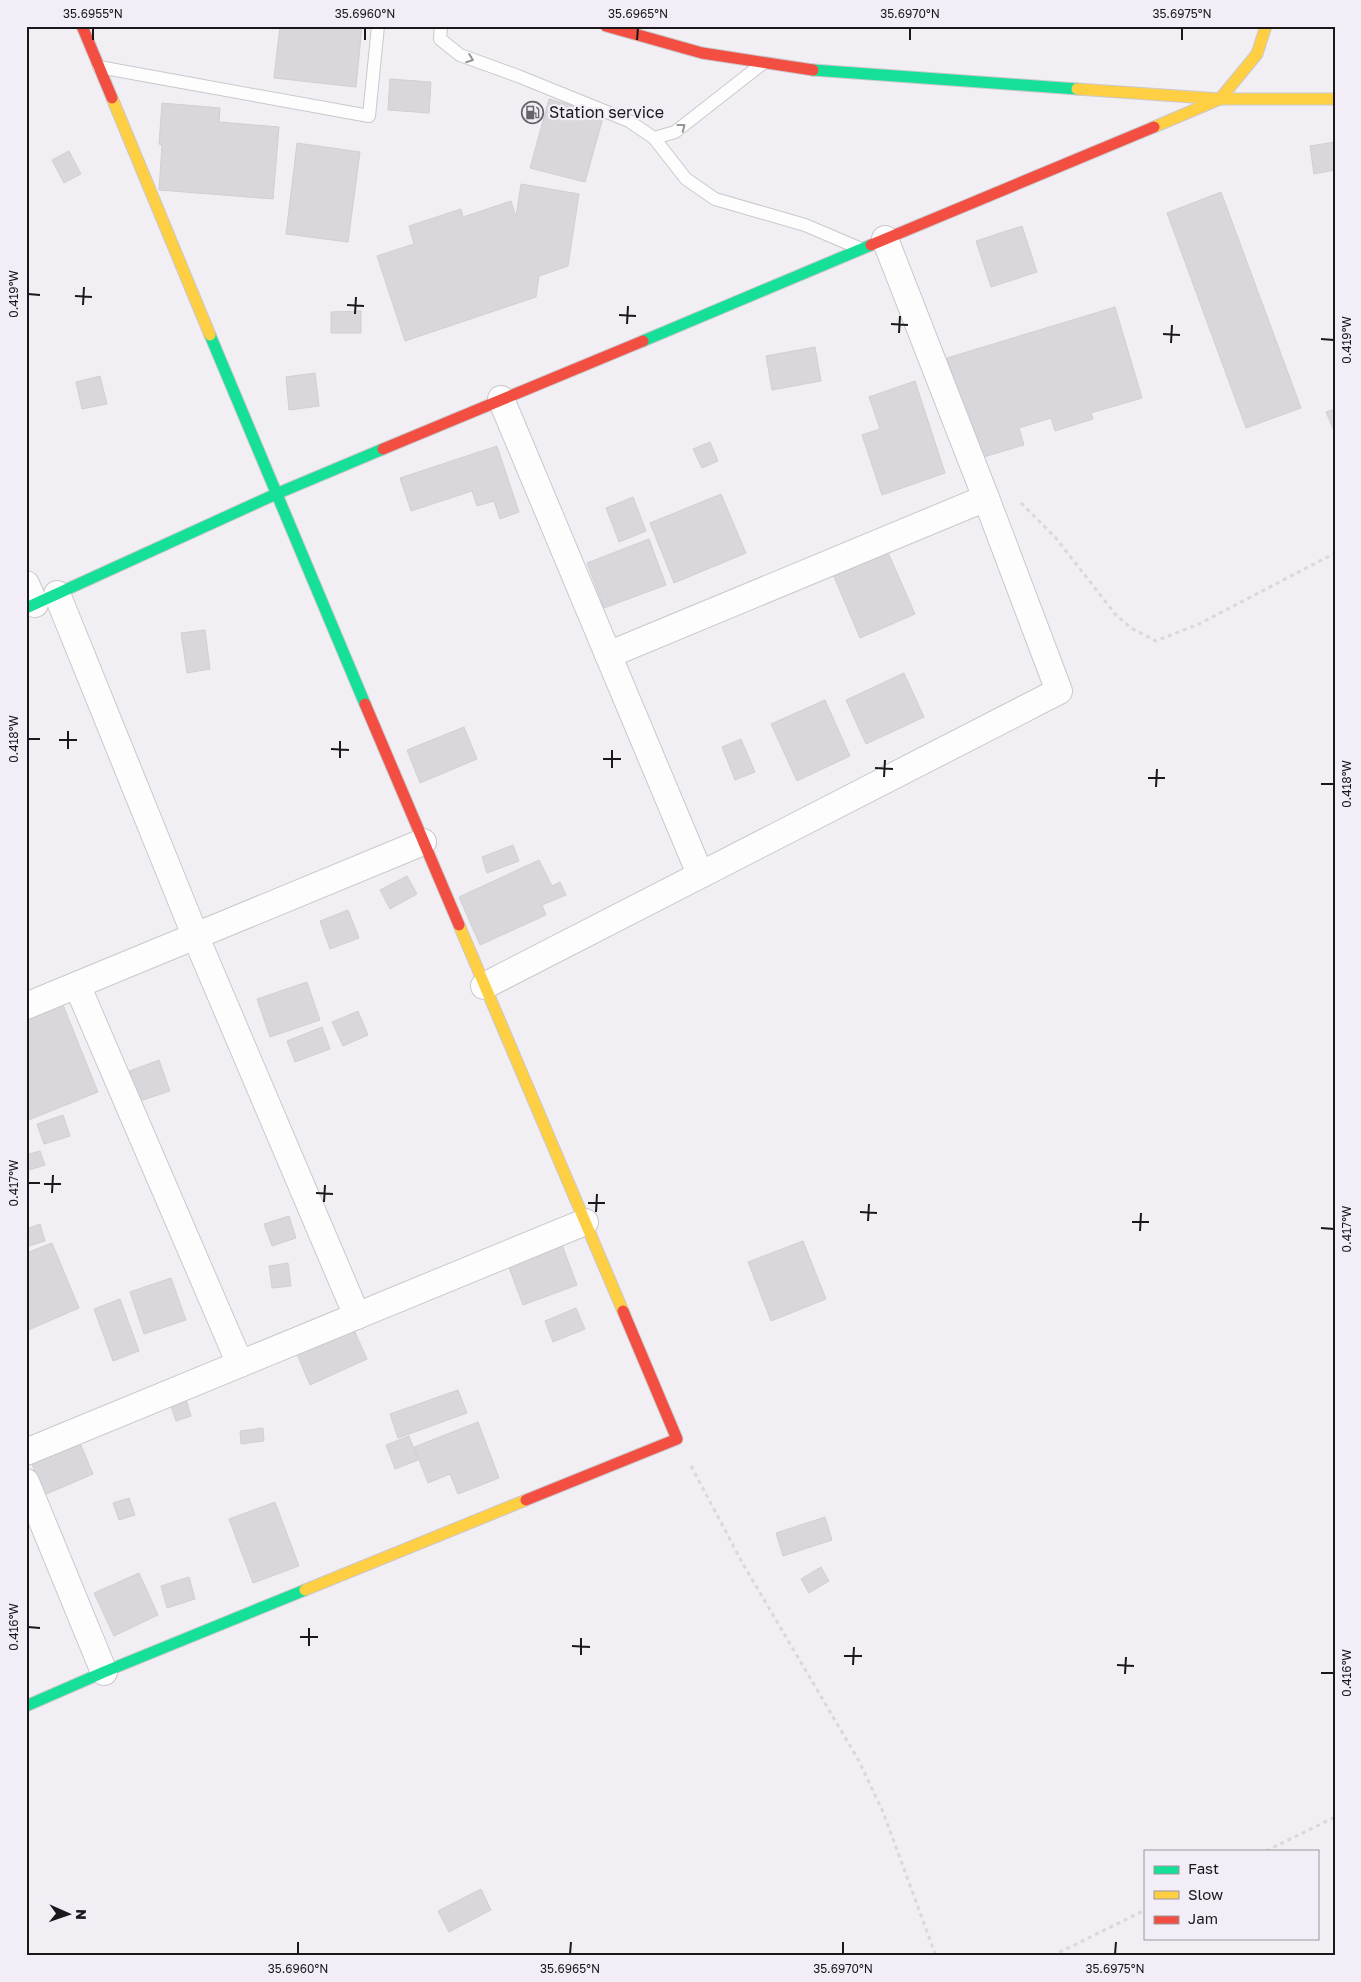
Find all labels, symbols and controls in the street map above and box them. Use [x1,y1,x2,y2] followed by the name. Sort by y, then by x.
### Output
[63,6,123,21] text: 35.6955°N
[335,6,395,21] text: 35.6960°N
[608,6,668,21] text: 35.6965°N
[880,6,940,21] text: 35.6970°N
[1152,6,1212,21] text: 35.6975°N
[465,53,473,63] one-way arrow
[521,100,545,124] fuel station icon: Station service
[549,102,664,122] place label: Station service
[676,124,685,132] one-way arrow
[6,270,21,318] text: 0.419°W
[1339,316,1354,364] text: 0.419°W
[6,715,21,763] text: 0.418°W
[1339,760,1354,808] text: 0.418°W
[6,1159,21,1206] text: 0.417°W
[1339,1205,1354,1252] text: 0.417°W
[6,1603,21,1651] text: 0.416°W
[1339,1649,1354,1697] text: 0.416°W
[1144,1850,1318,1940] legend
[1188,1859,1219,1877] text: Fast
[1188,1885,1223,1903] text: Slow
[42,1890,92,1940] north arrow
[73,1909,90,1920] text: N
[1188,1909,1218,1927] text: Jam
[268,1961,328,1976] text: 35.6960°N
[540,1961,600,1976] text: 35.6965°N
[813,1961,873,1976] text: 35.6970°N
[1085,1961,1145,1976] text: 35.6975°N

